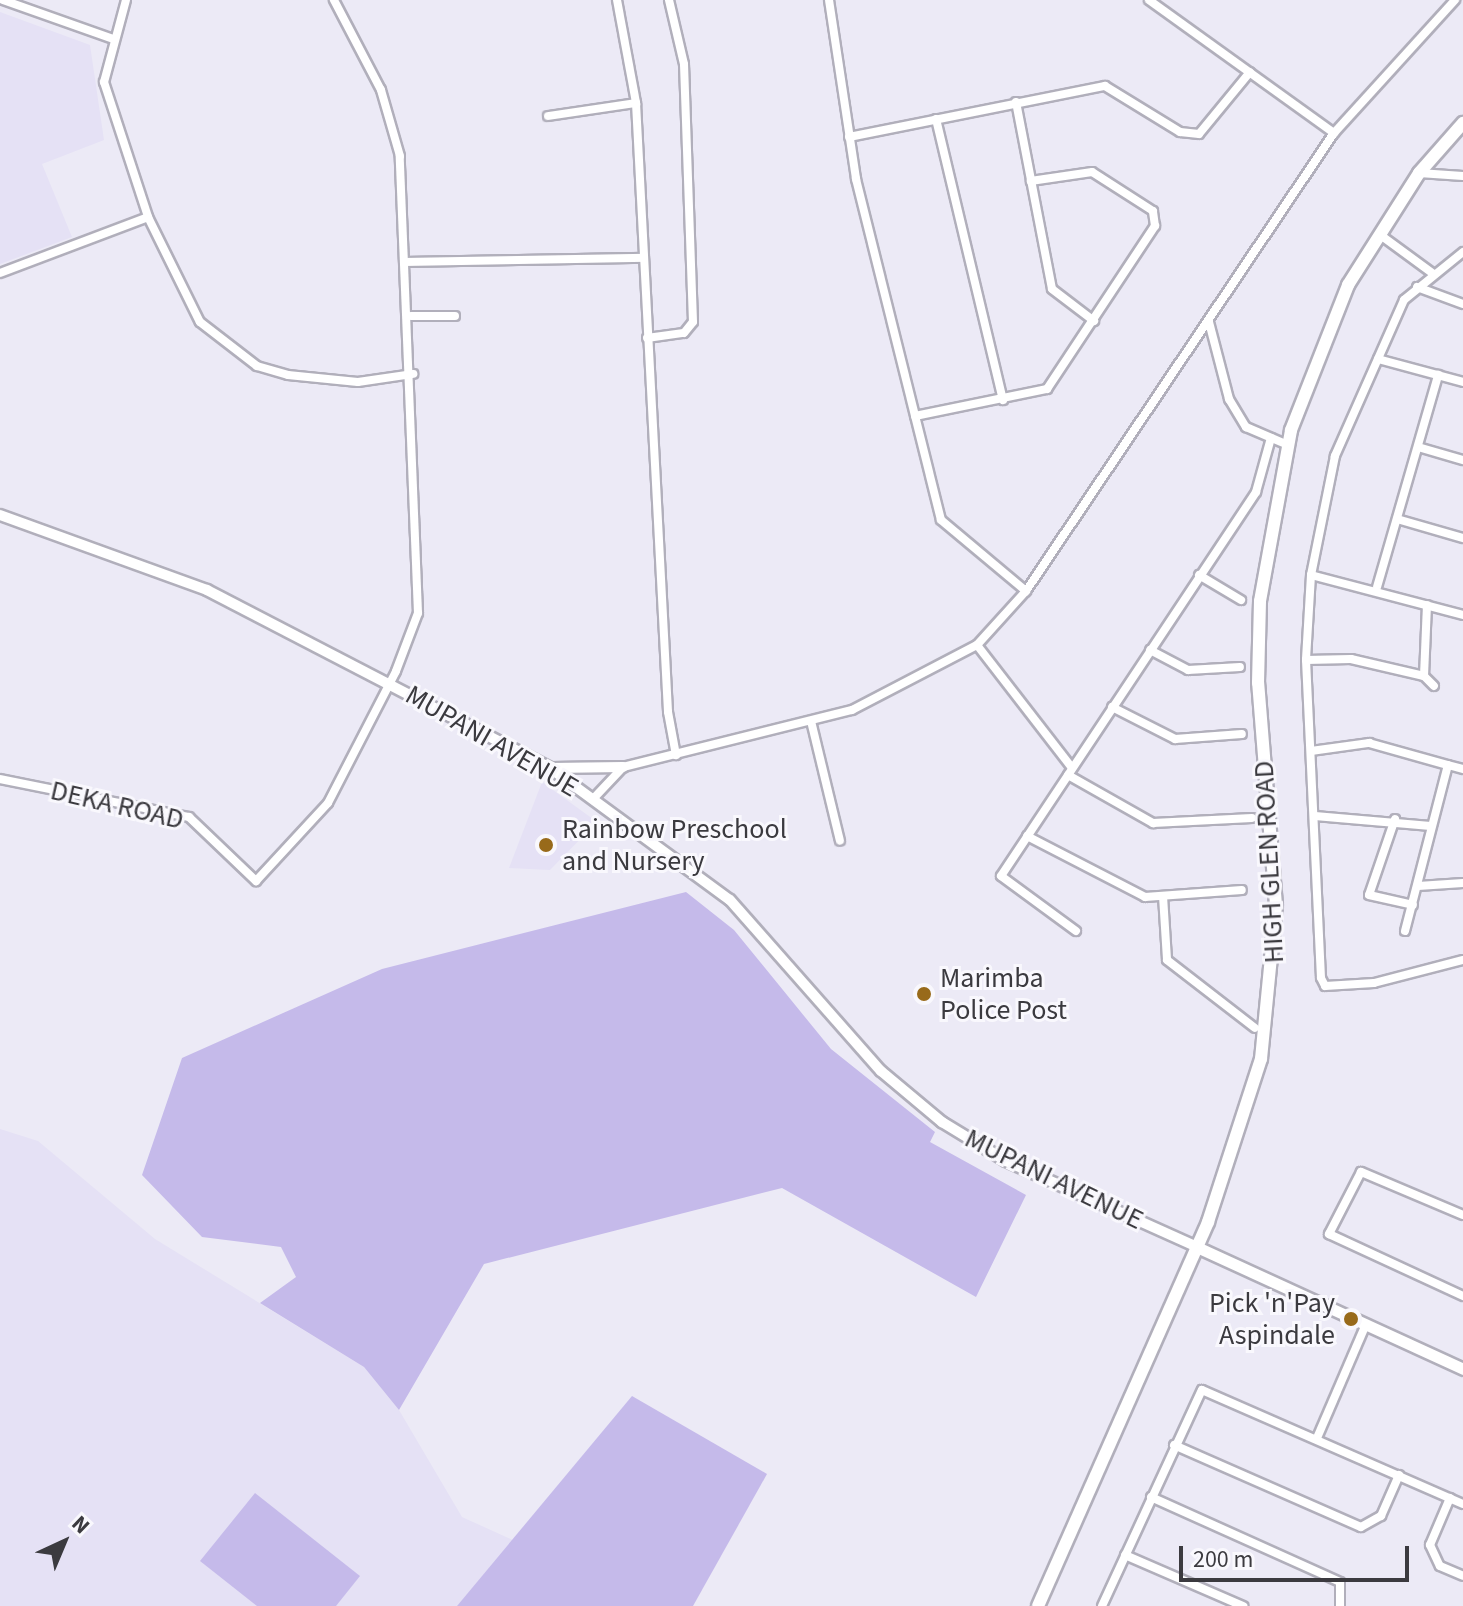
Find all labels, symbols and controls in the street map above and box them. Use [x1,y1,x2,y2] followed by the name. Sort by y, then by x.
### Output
[400,678,584,804] street label: MUPANI AVENUE
[1247,760,1291,964] street label: HIGH GLEN ROAD
[47,773,187,837] street label: DEKA ROAD
[562,812,787,878] place label: Rainbow Preschool and Nursery
[537,836,555,854] marker: Rainbow Preschool and Nursery
[940,961,1067,1027] place label: Marimba Police Post
[915,985,933,1003] marker: Marimba Police Post
[959,1121,1149,1237] street label: MUPANI AVENUE
[1209,1286,1335,1352] place label: Pick 'n'Pay Aspindale
[1342,1310,1360,1328] marker: Pick 'n'Pay Aspindale
[24,1502,104,1582] north arrow
[64,1508,97,1541] text: N
[1183,1530,1413,1580] scale bar
[1193,1542,1253,1577] text: 200 m

